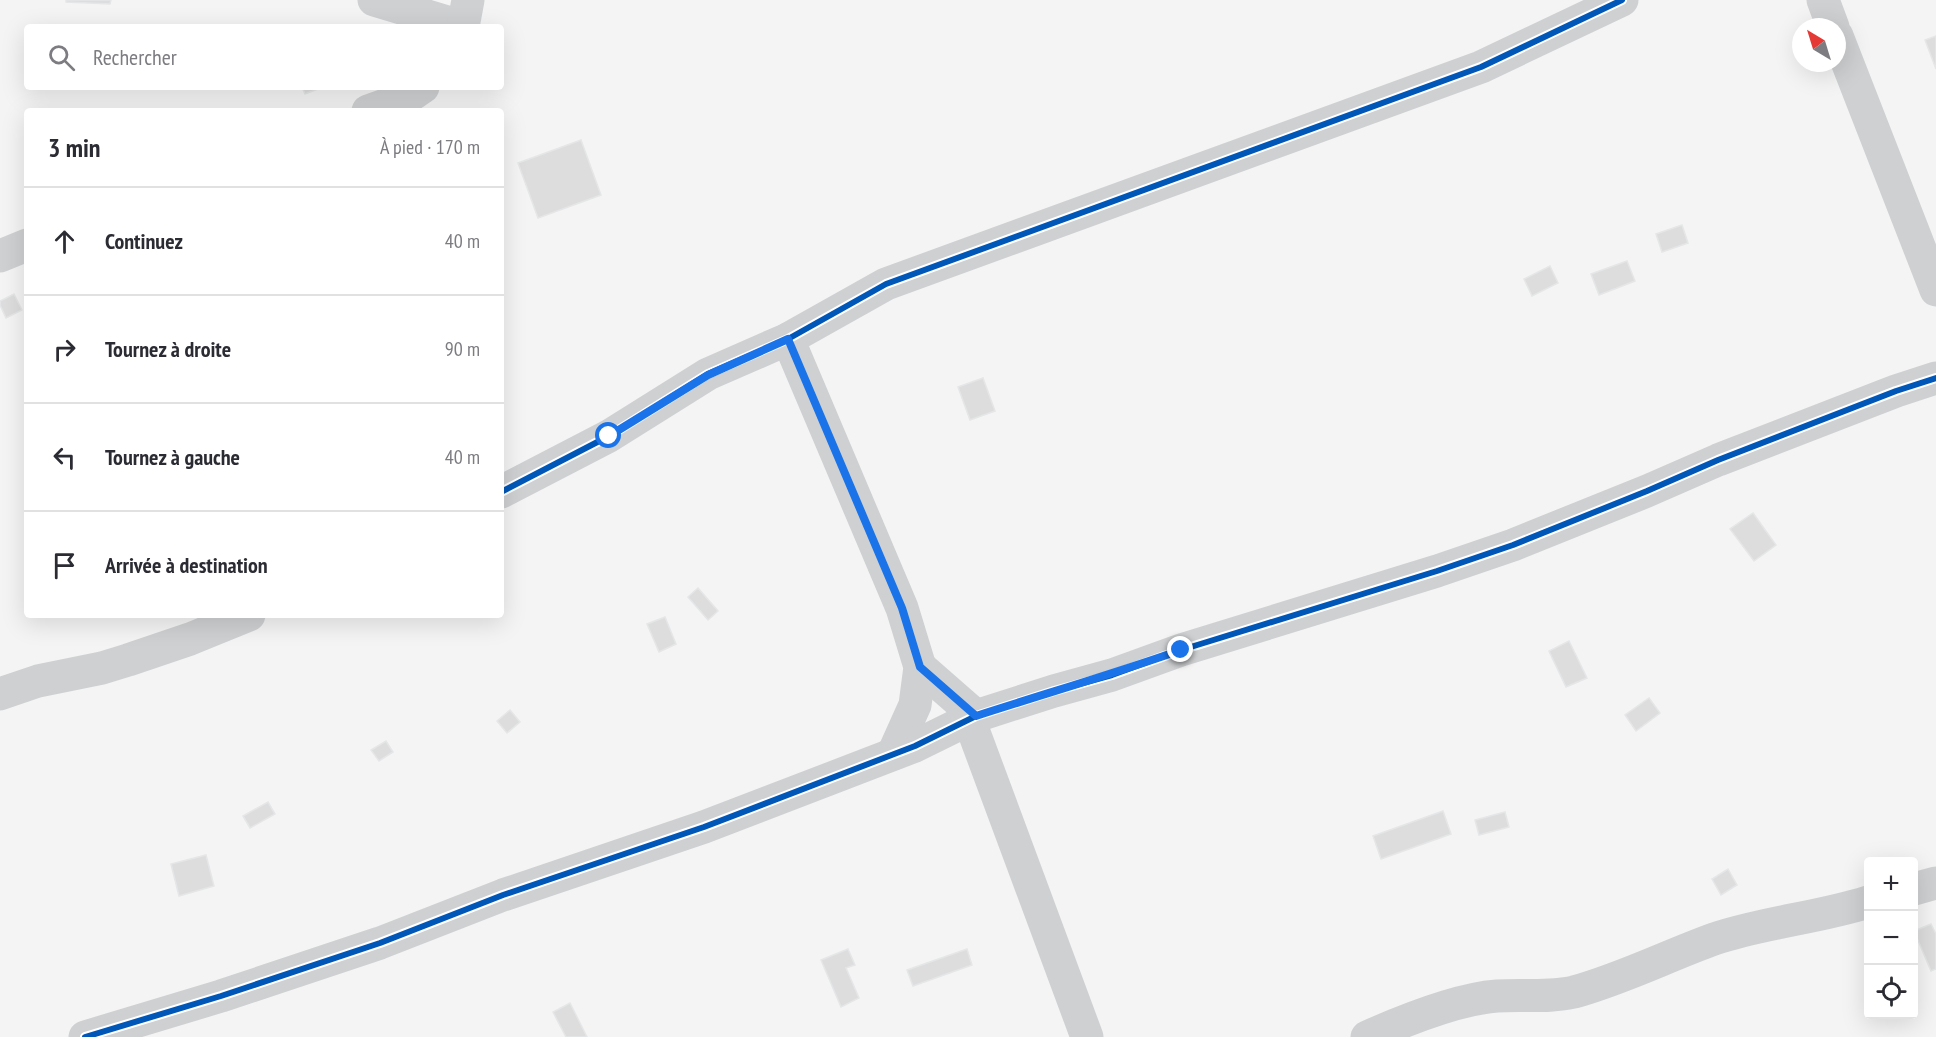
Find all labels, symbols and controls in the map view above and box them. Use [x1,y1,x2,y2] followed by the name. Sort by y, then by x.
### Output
[1792,18,1846,72] north arrow
[24,24,504,90] search box
[45,41,78,74] icon: search
[93,43,177,71] text: Rechercher
[48,131,101,164] text: 3 min
[380,134,480,160] text: À pied · 170 m
[48,225,81,258] icon: ahead
[105,227,183,255] text: Continuez
[445,228,480,254] text: 40 m
[48,333,81,366] icon: right
[105,335,231,363] text: Tournez à droite
[445,336,480,362] text: 90 m
[595,422,621,448] route start
[48,441,81,474] icon: left
[105,443,240,471] text: Tournez à gauche
[445,444,480,470] text: 40 m
[48,549,81,582] icon: arrive
[105,551,268,579] text: Arrivée à destination
[1167,636,1193,662] route end
[1864,857,1918,1019] map controls
[1864,857,1918,911] button: +
[1864,911,1918,965] button: −
[1864,965,1918,1019] button: locate

